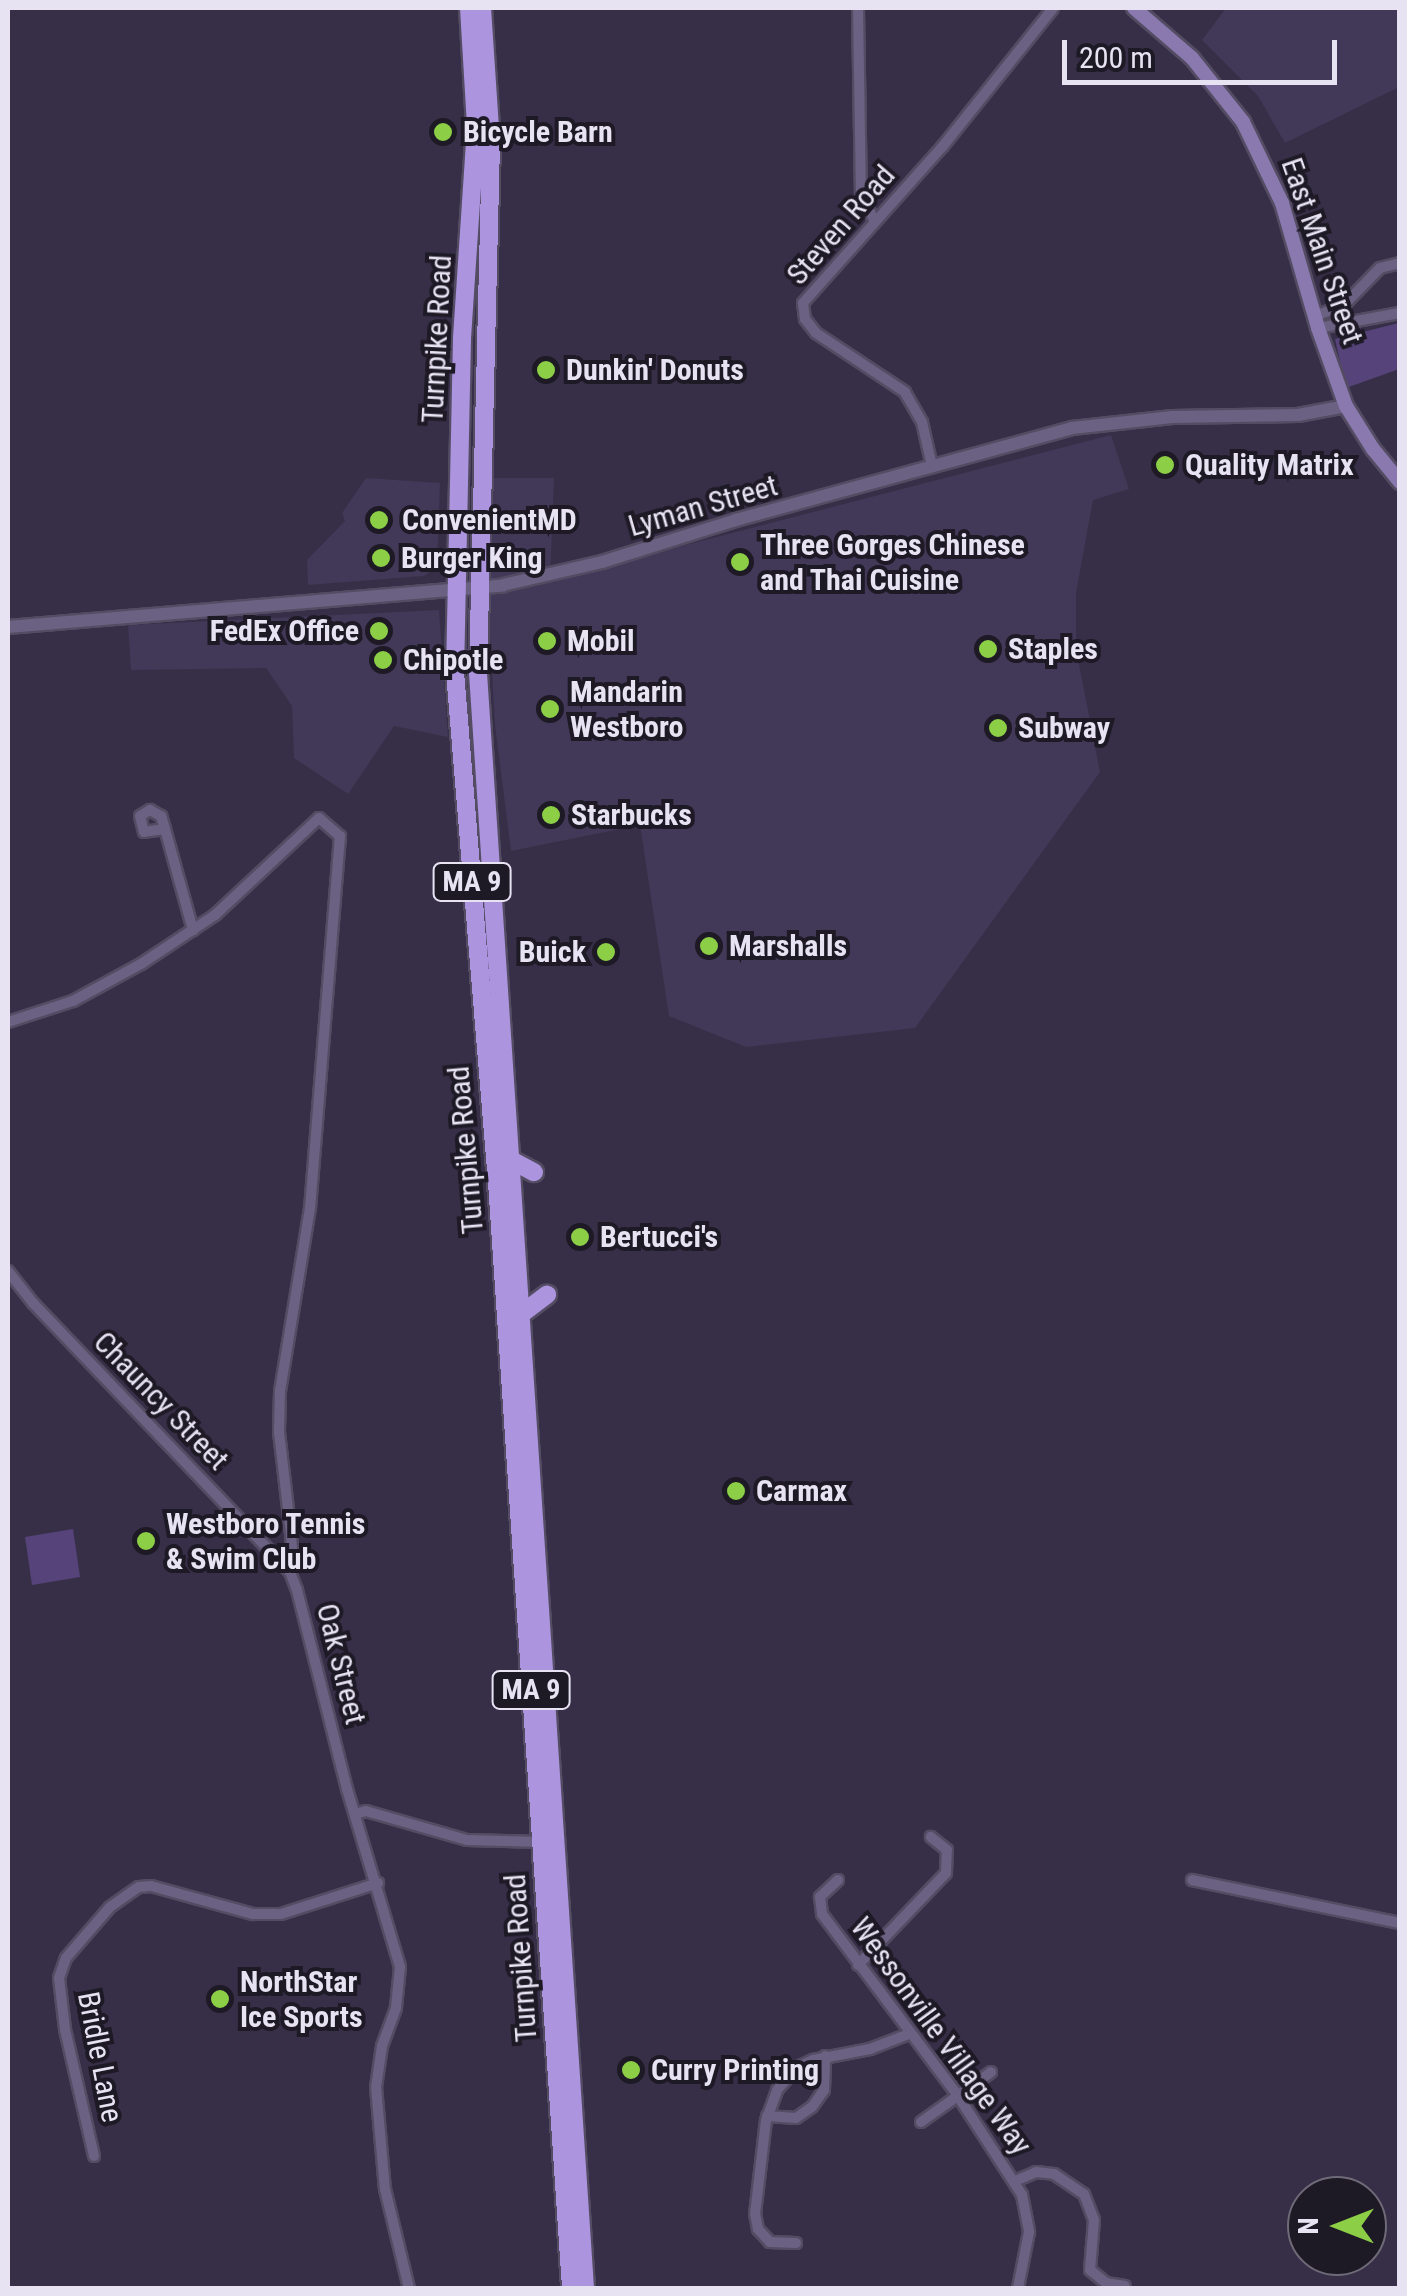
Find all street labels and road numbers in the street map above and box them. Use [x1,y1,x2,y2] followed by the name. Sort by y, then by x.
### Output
[1273,153,1371,349] street label: East Main Street
[779,158,903,292] street label: Steven Road
[415,254,459,424] street label: Turnpike Road
[624,468,782,544] street label: Lyman Street
[432,859,512,905] road number: MA 9
[441,1065,491,1235] street label: Turnpike Road
[86,1324,236,1478] street label: Chauncy Street
[309,1600,373,1728] street label: Oak Street
[491,1667,571,1713] road number: MA 9
[497,1873,545,2043] street label: Turnpike Road
[843,1910,1039,2162] street label: Wessonville Village Way
[70,1989,130,2125] street label: Bridle Lane

